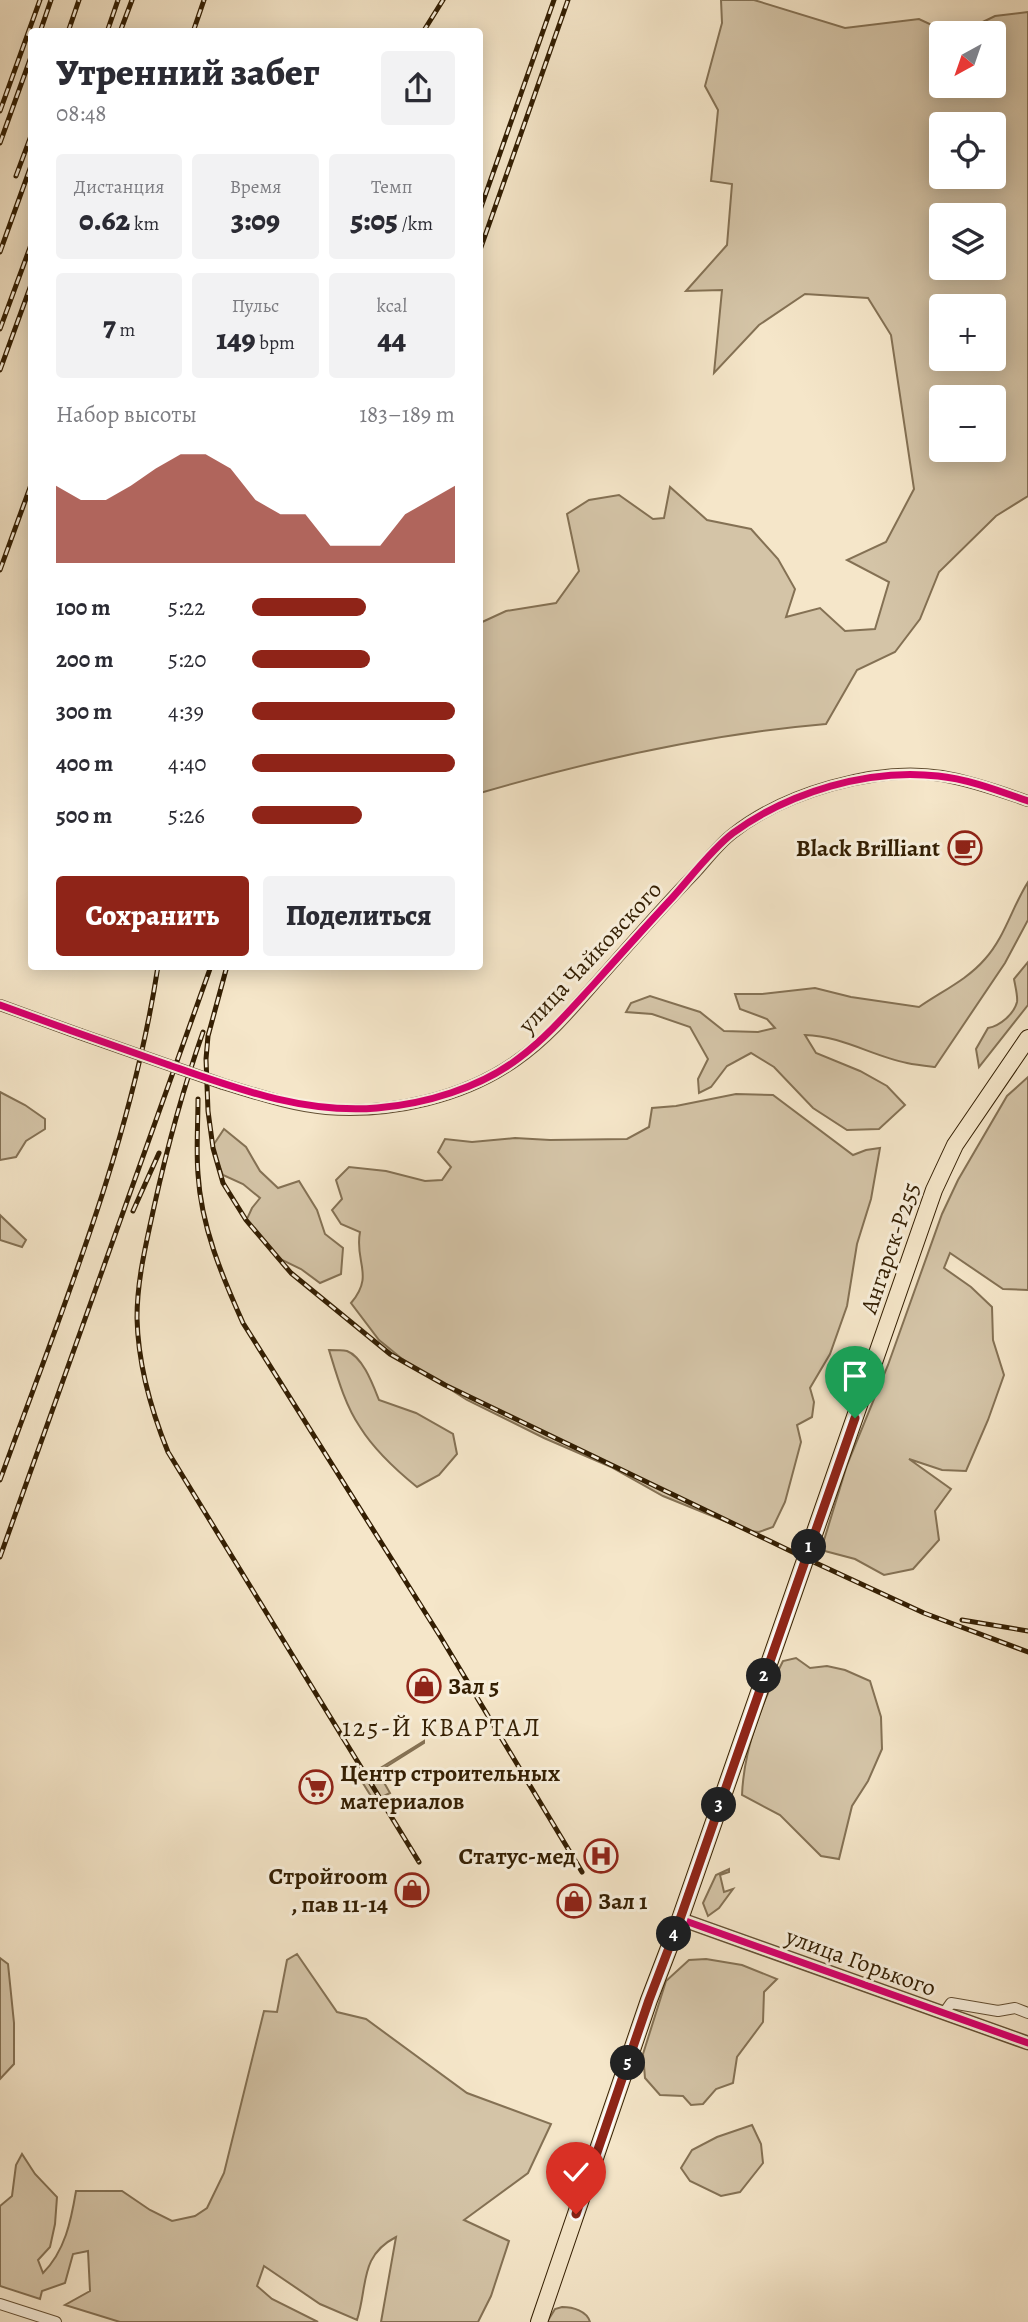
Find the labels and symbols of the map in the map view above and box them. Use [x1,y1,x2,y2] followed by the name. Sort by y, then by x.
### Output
[929,21,1006,98] north arrow
[946,829,984,867] cafe icon: Black Brilliant
[796,832,940,864] place label: Black Brilliant
[510,874,669,1041] street label: улица Чайковского
[852,1178,927,1319] street label: Ангарск-Р255
[825,1346,885,1418] pin
[792,1530,826,1564] pin: 1
[746,1658,782,1694] pin: 2
[405,1667,443,1705] shop icon: Зал 5
[448,1670,499,1702] place label: Зал 5
[342,1710,542,1745] district label: 125-Й КВАРТАЛ
[340,1757,561,1817] place label: Центр строительных материалов
[297,1768,335,1806] supermarket icon: Центр строительных материалов
[702,1787,736,1822] pin: 3
[582,1837,620,1875] hospital icon: Статус-мед
[459,1840,576,1872] place label: Статус-мед
[269,1860,388,1920] place label: Стройroom , пав 11-14
[393,1871,431,1909] shop icon: Стройroom , пав 11-14
[555,1882,593,1920] shop icon: Зал 1
[598,1885,648,1917] place label: Зал 1
[656,1916,692,1952] pin: 4
[780,1920,941,2004] street label: улица Горького
[610,2046,646,2080] pin: 5
[546,2142,606,2214] pin

